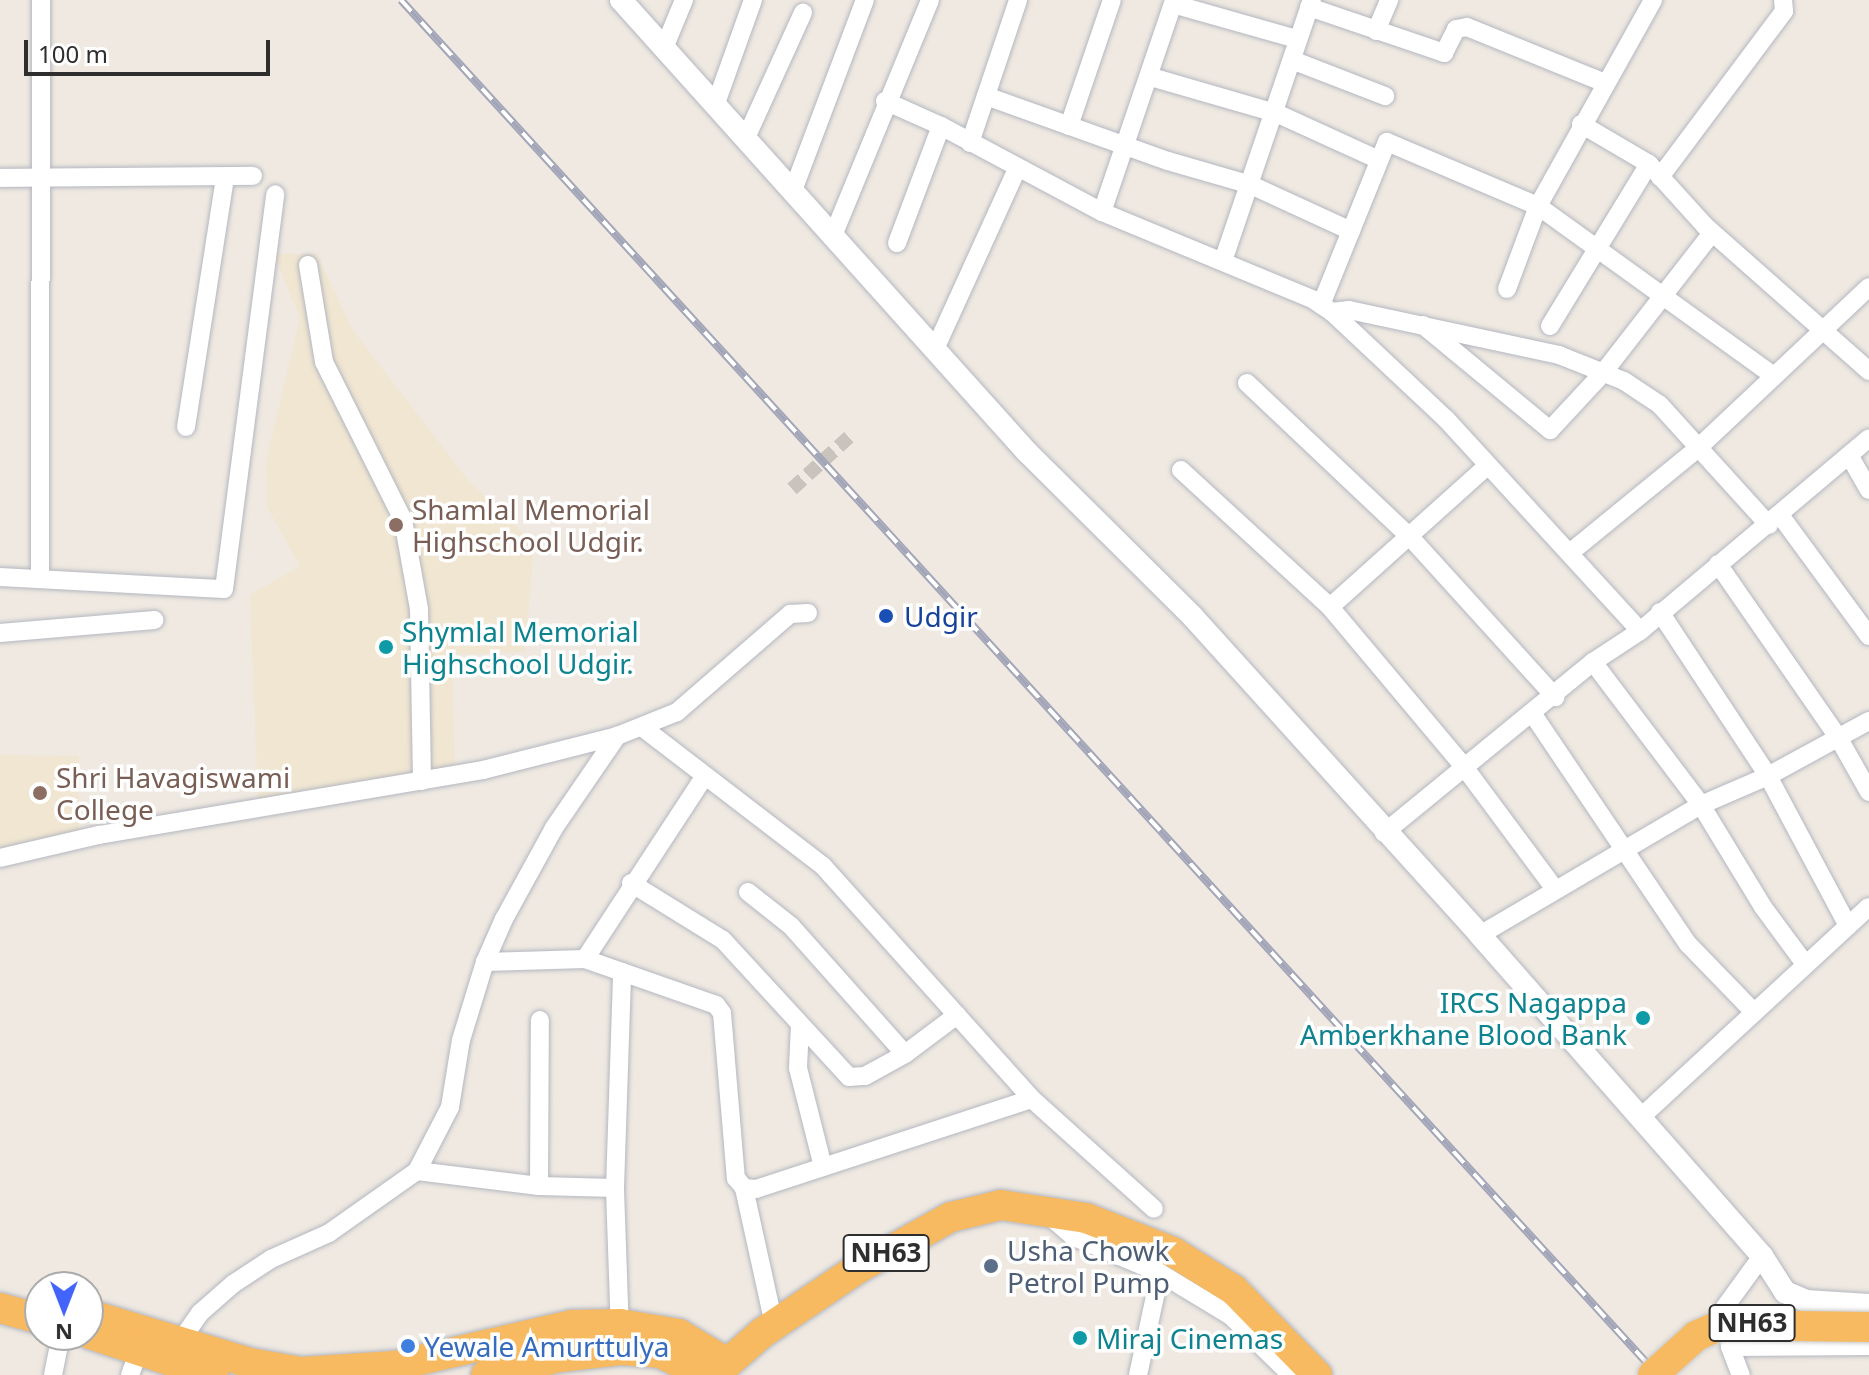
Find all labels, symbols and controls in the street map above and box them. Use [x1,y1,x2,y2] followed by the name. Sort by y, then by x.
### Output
[28,24,274,74] scale bar
[38,37,108,70] text: 100 m
[412,492,650,558] place label: Shamlal Memorial Highschool Udgir.
[387,516,405,534] marker: Shamlal Memorial Highschool Udgir.
[904,599,978,633] place label: Udgir
[875,605,897,627] marker: Udgir
[402,614,639,680] place label: Shymlal Memorial Highschool Udgir.
[377,638,395,656] marker: Shymlal Memorial Highschool Udgir.
[56,760,290,826] place label: Shri Havagiswami College
[31,784,49,802] marker: Shri Havagiswami College
[1300,985,1627,1051] place label: IRCS Nagappa Amberkhane Blood Bank
[1634,1009,1652,1027] marker: IRCS Nagappa Amberkhane Blood Bank
[842,1231,930,1275] road number: NH63
[1007,1233,1170,1299] place label: Usha Chowk Petrol Pump
[982,1257,1000,1275] marker: Usha Chowk Petrol Pump
[24,1271,104,1351] north arrow
[1708,1301,1796,1345] road number: NH63
[55,1318,73,1348] text: N
[1096,1321,1283,1355] place label: Miraj Cinemas
[424,1329,669,1363] place label: Yewale Amurttulya
[1071,1329,1089,1347] marker: Miraj Cinemas
[399,1337,417,1355] marker: Yewale Amurttulya

